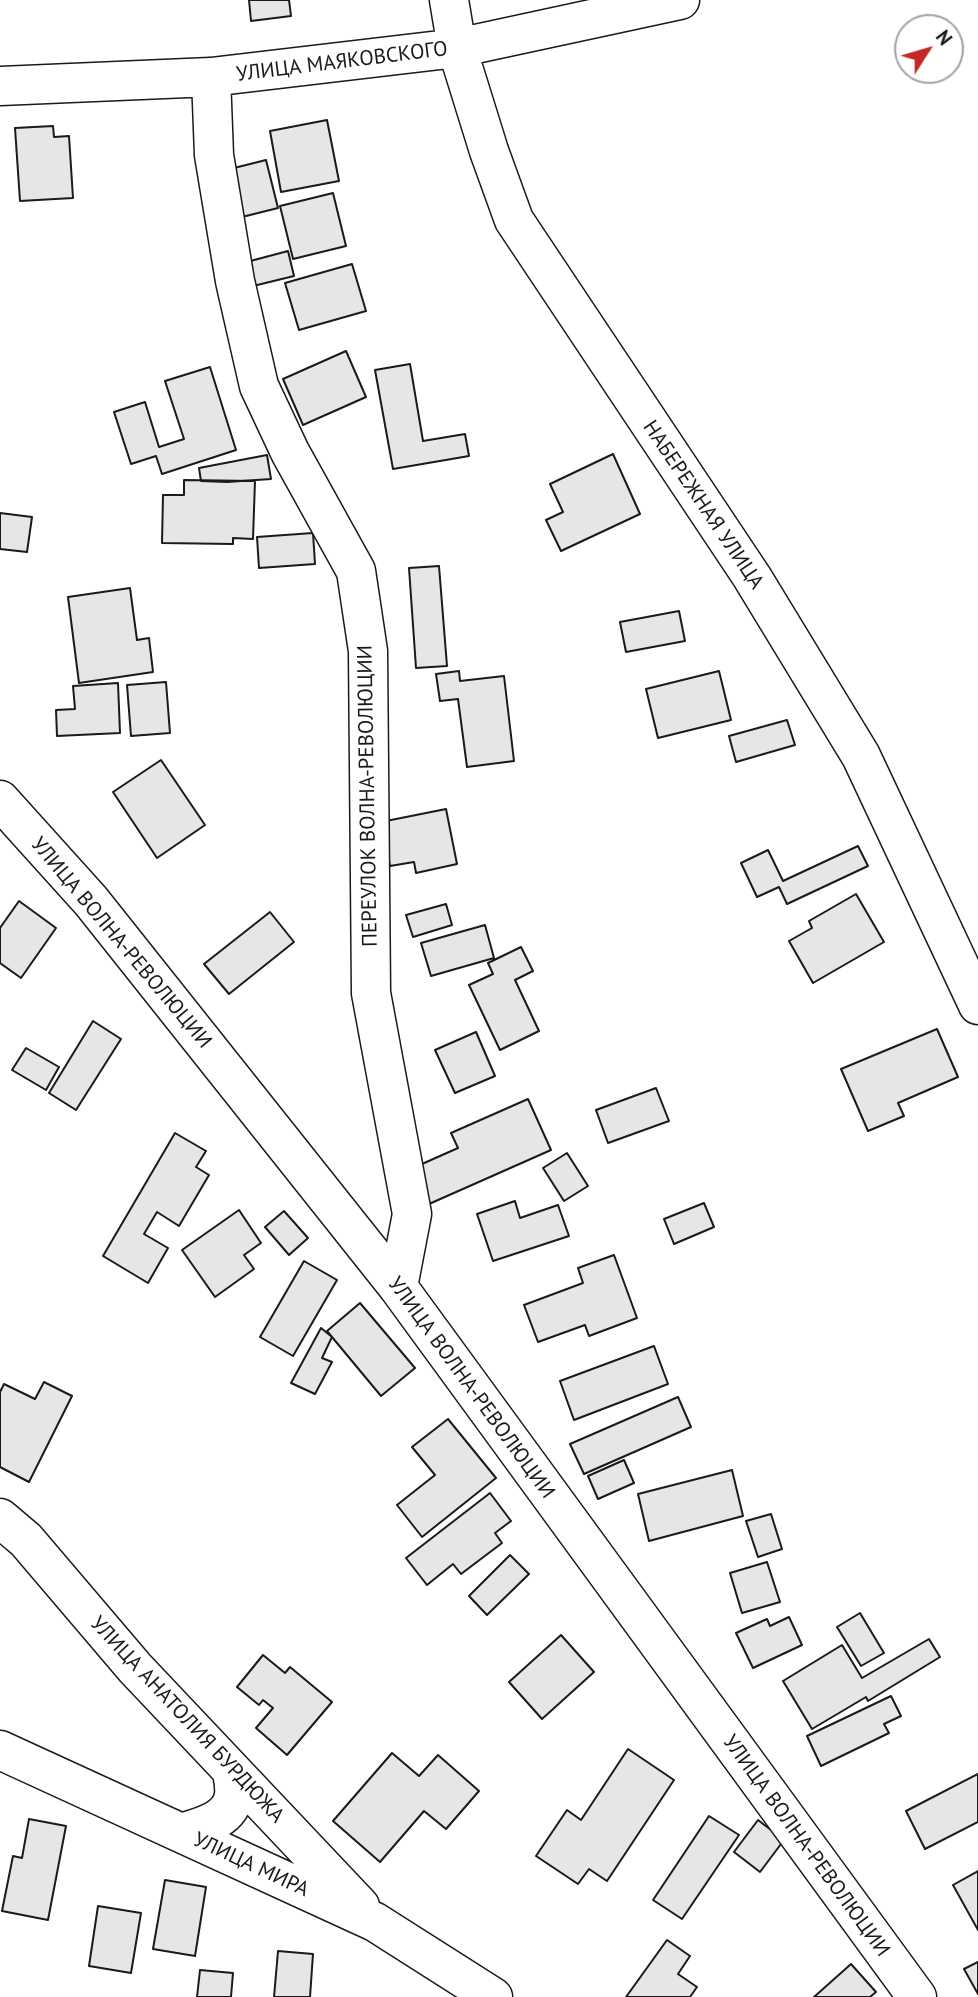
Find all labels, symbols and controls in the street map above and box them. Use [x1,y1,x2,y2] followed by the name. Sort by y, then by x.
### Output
[894,14,964,84] north arrow
[931,25,958,50] text: N
[235,37,449,87] street label: УЛИЦА МАЯКОВСКОГО
[637,416,769,594] street label: НАБЕРЕЖНАЯ УЛИЦА
[353,645,383,947] street label: ПЕРЕУЛОК ВОЛНА-РЕВОЛЮЦИИ
[25,832,217,1054] street label: УЛИЦА ВОЛНА-РЕВОЛЮЦИИ
[382,1272,560,1504] street label: УЛИЦА ВОЛНА-РЕВОЛЮЦИИ
[85,1612,289,1828] street label: УЛИЦА АНАТОЛИЯ БУРДЮЖА
[717,1730,895,1962] street label: УЛИЦА ВОЛНА-РЕВОЛЮЦИИ
[189,1827,313,1903] street label: УЛИЦА МИРА

